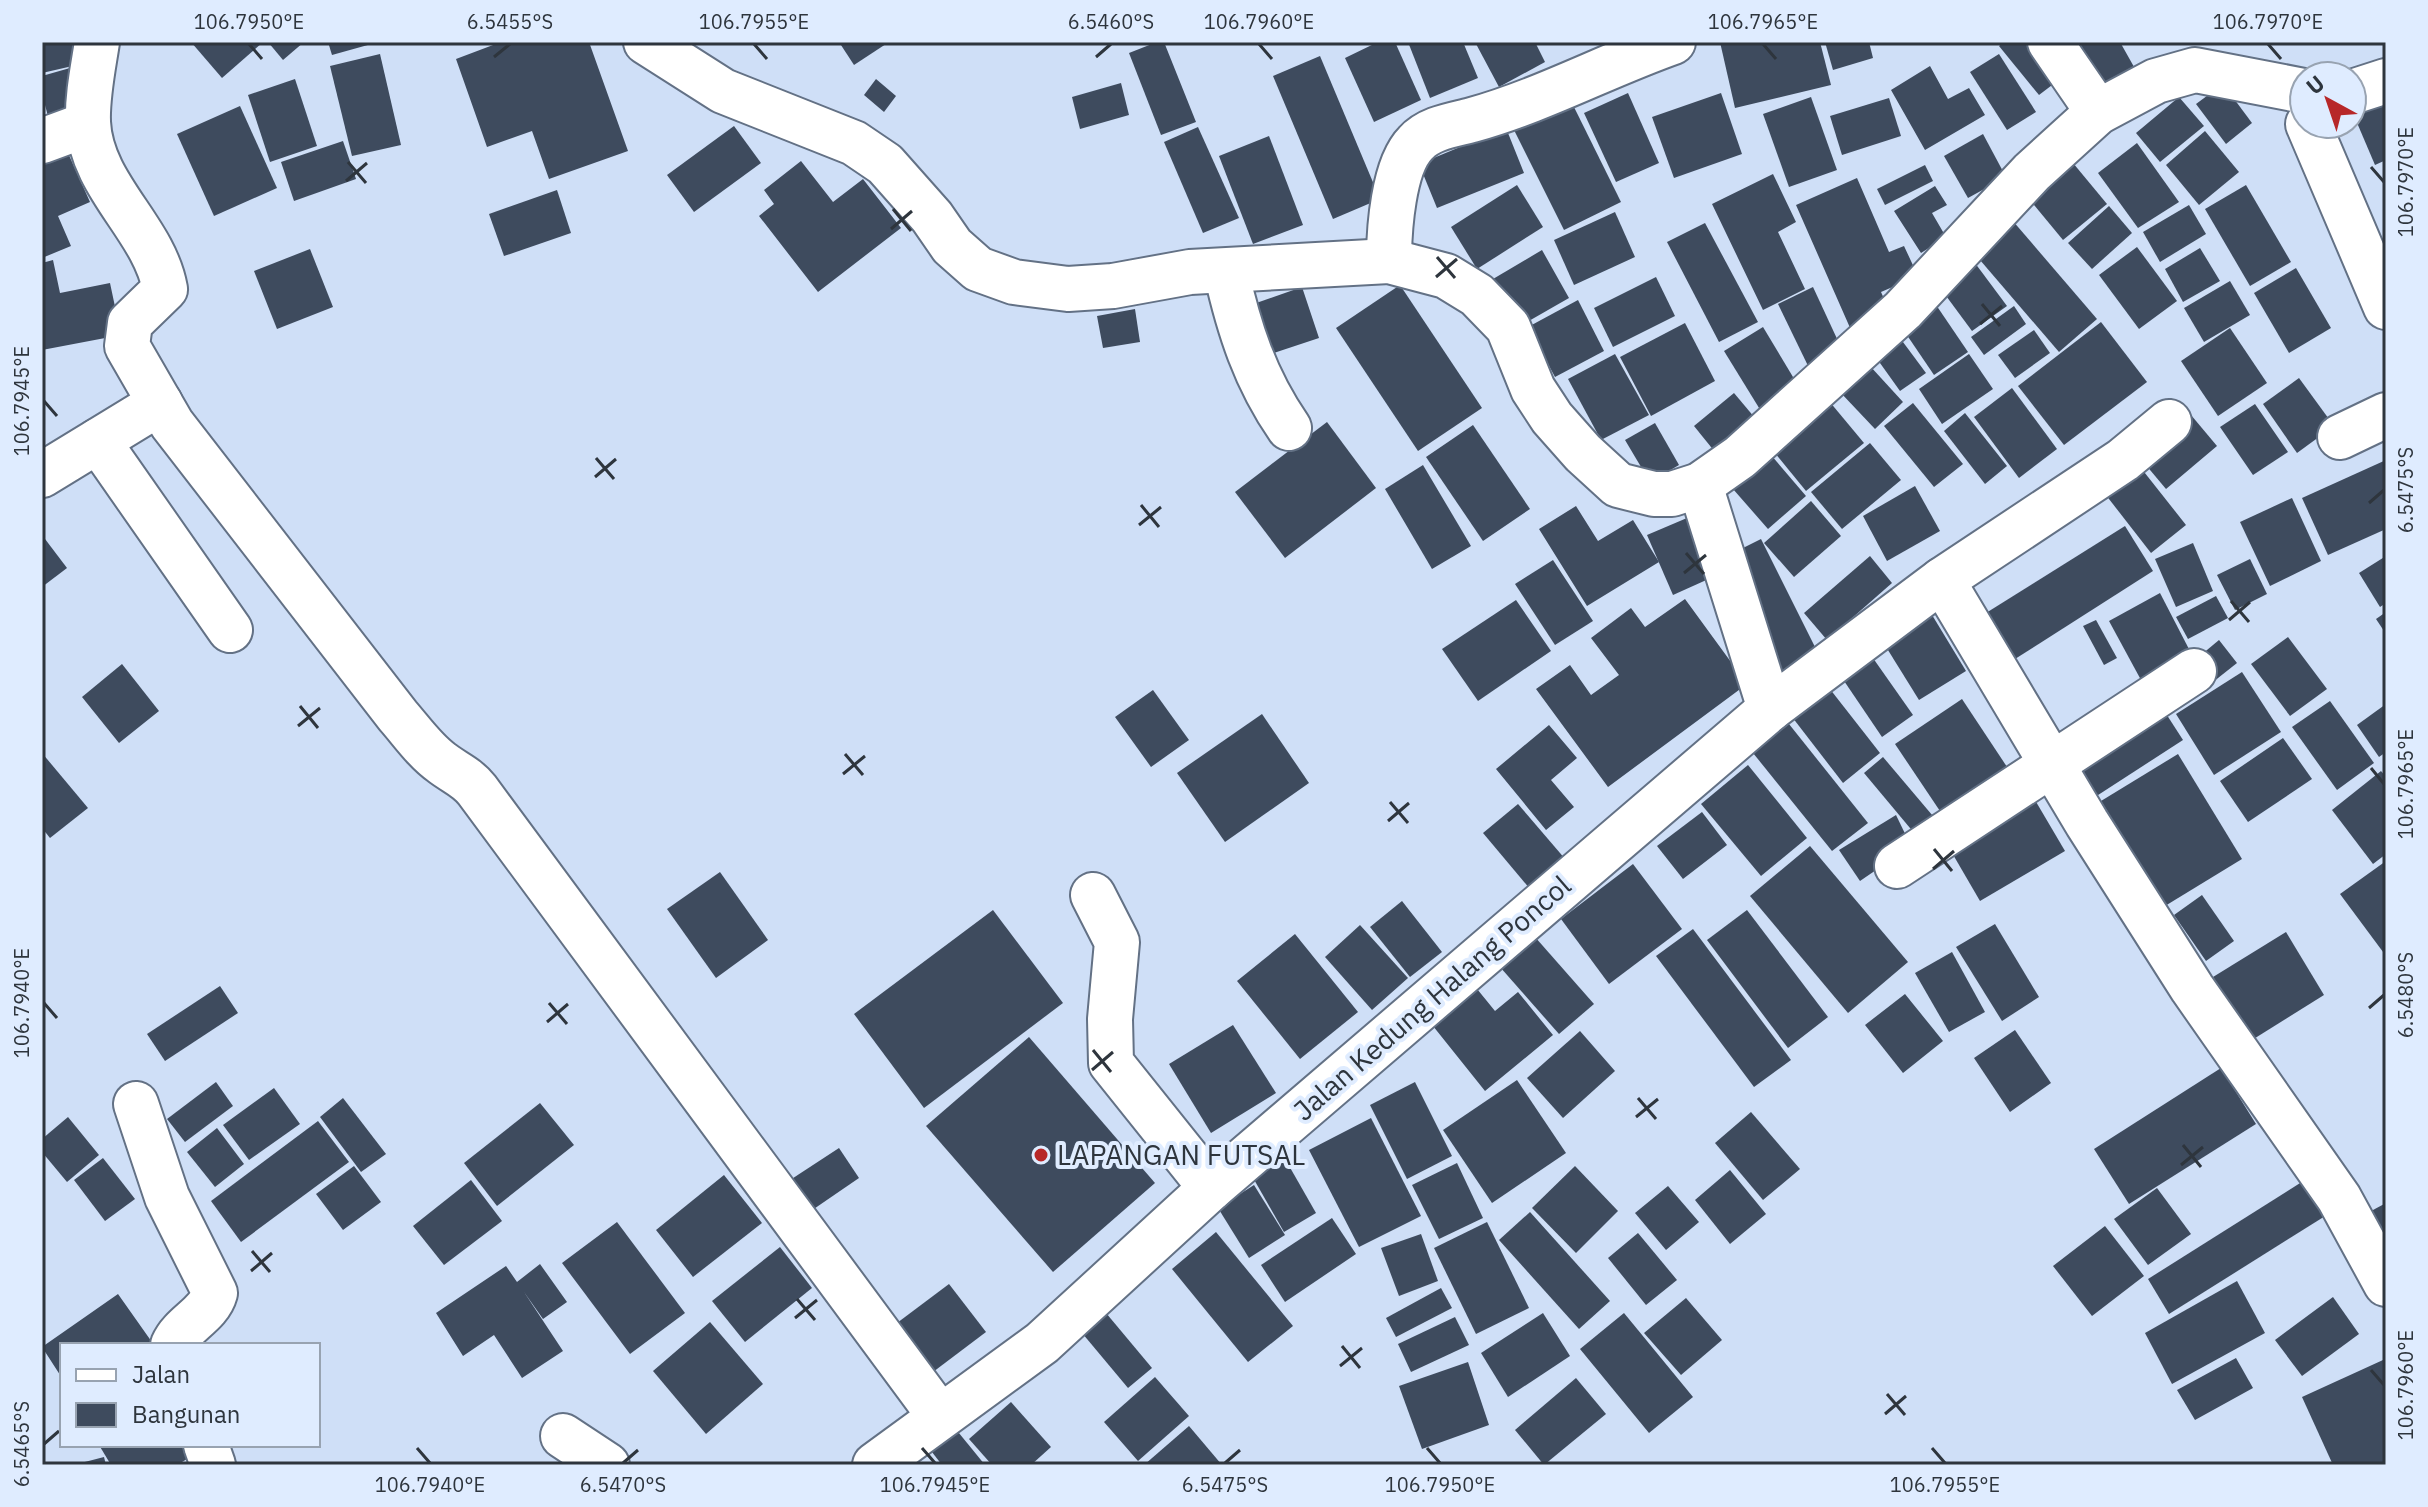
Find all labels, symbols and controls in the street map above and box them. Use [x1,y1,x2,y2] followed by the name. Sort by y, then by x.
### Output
[194,8,304,35] text: 106.7950°E
[467,8,553,35] text: 6.5455°S
[699,8,809,35] text: 106.7955°E
[1068,8,1154,35] text: 6.5460°S
[1204,8,1314,35] text: 106.7960°E
[1708,8,1818,35] text: 106.7965°E
[2213,8,2323,35] text: 106.7970°E
[2288,60,2368,140] north arrow
[2300,68,2330,100] text: U
[2392,127,2419,237] text: 106.7970°E
[8,346,35,456] text: 106.7945°E
[2392,447,2419,533] text: 6.5475°S
[2392,729,2419,839] text: 106.7965°E
[1285,867,1578,1128] street label: Jalan Kedung Halang Poncol
[8,948,35,1058] text: 106.7940°E
[2392,952,2419,1038] text: 6.5480°S
[1057,1136,1305,1173] place label: LAPANGAN FUTSAL
[1032,1146,1050,1164] marker: LAPANGAN FUTSAL
[2392,1330,2419,1440] text: 106.7960°E
[60,1343,320,1447] legend
[132,1358,190,1390] text: Jalan
[132,1398,240,1430] text: Bangunan
[8,1401,35,1487] text: 6.5465°S
[375,1471,485,1498] text: 106.7940°E
[580,1471,666,1498] text: 6.5470°S
[880,1471,990,1498] text: 106.7945°E
[1182,1471,1268,1498] text: 6.5475°S
[1385,1471,1495,1498] text: 106.7950°E
[1890,1471,2000,1498] text: 106.7955°E

